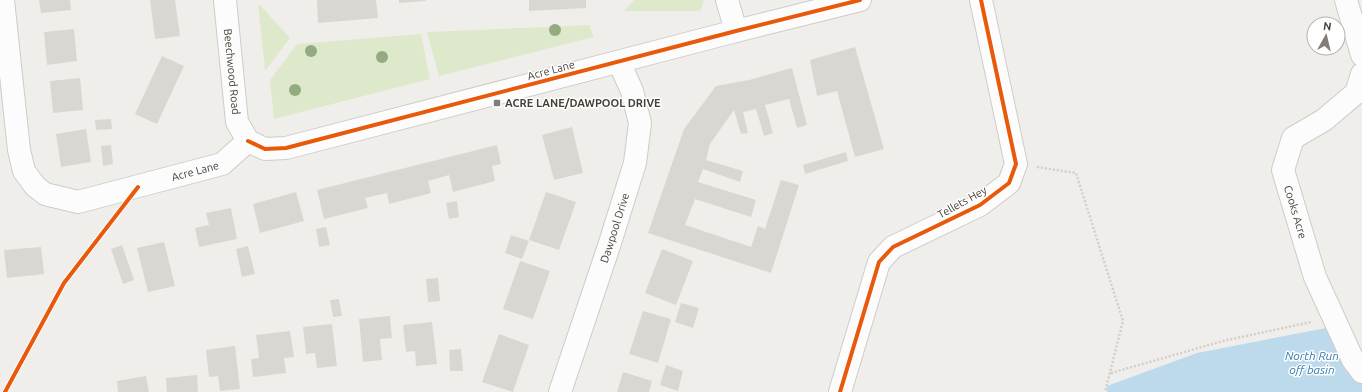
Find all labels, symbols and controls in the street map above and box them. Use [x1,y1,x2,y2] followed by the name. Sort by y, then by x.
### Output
[1306,16,1346,56] north arrow
[1322,20,1332,33] text: N
[222,28,242,115] street label: Beechwood Road
[526,58,576,82] street label: Acre Lane
[505,97,661,109] place label: ACRE LANE/DAWPOOL DRIVE
[492,98,502,108] marker: ACRE LANE/DAWPOOL DRIVE
[170,159,220,183] street label: Acre Lane
[935,183,989,220] street label: Tellets Hey
[1282,184,1309,240] street label: Cooks Acre
[598,191,631,264] street label: Dawpool Drive
[1285,349,1339,377] water label: North Run off basin

